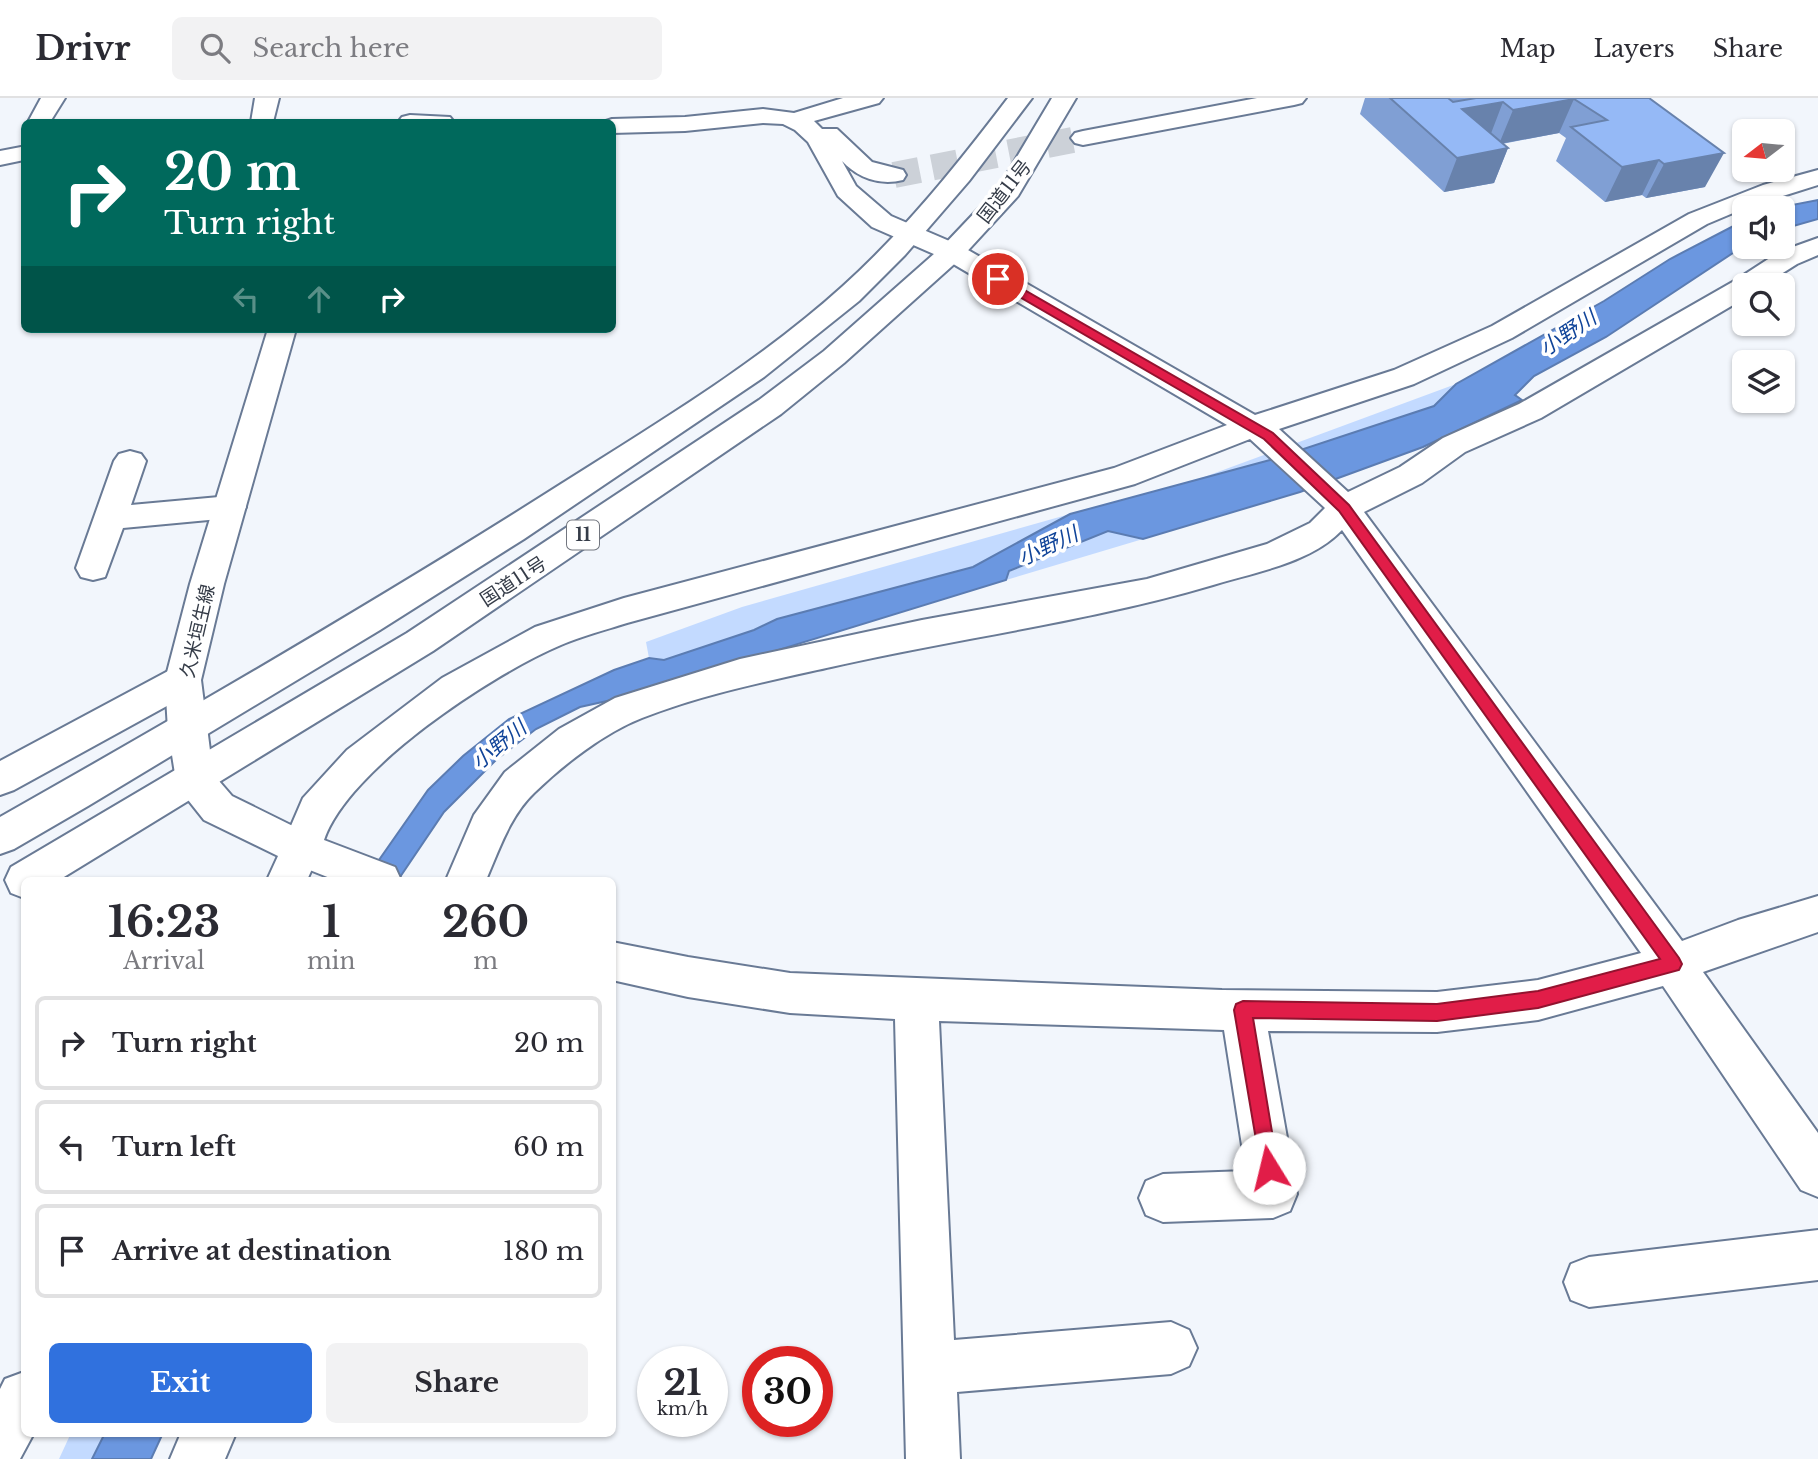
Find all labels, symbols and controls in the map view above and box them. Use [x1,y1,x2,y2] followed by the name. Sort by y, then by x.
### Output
[172,17,662,80] search box
[35,28,130,69] text: Drivr
[196,29,234,67] icon: search
[252,32,410,64] text: Search here
[1500,34,1556,63] text: Map
[1594,34,1675,63] text: Layers
[1713,34,1783,63] text: Share
[1732,119,1796,182] north arrow
[1732,119,1795,413] map controls
[164,142,300,203] text: 20 m
[49,147,140,238] icon: right
[973,155,1036,228] street label: 国道11号
[1732,196,1795,259] button: sound
[164,203,335,243] text: Turn right
[968,249,1028,309] pin
[979,260,1017,298] icon: arrive
[1732,273,1795,336] button: search
[227,280,265,318] icon: left
[300,280,338,318] icon: ahead
[373,280,411,318] icon: right
[1535,303,1603,361] water label: 小野川
[1732,350,1795,413] button: layers
[567,520,599,550] road number: 11
[1014,520,1084,571] water label: 小野川
[476,552,551,611] street label: 国道11号
[176,582,219,680] street label: 久米垣生線
[466,714,533,775] water label: 小野川
[108,896,220,948] text: 16:23
[322,896,340,948] text: 1
[442,896,529,948] text: 260
[123,947,205,975] text: Arrival
[307,947,355,975] text: min
[473,947,498,975] text: m
[53,1024,91,1062] icon: right
[112,1027,257,1059] text: Turn right
[514,1027,584,1059] text: 20 m
[53,1128,91,1166] icon: left
[112,1131,236,1163] text: Turn left
[513,1131,584,1163] text: 60 m
[1232,1131,1306,1205] position arrow
[53,1232,91,1270] icon: arrive
[112,1235,392,1267] text: Arrive at destination
[503,1235,584,1267] text: 180 m
[49,1343,312,1423] button: Exit
[326,1343,588,1423] button: Share
[742,1346,833,1437] speed limit sign: 30
[663,1361,702,1404] text: 21
[657,1398,708,1420] text: km/h

